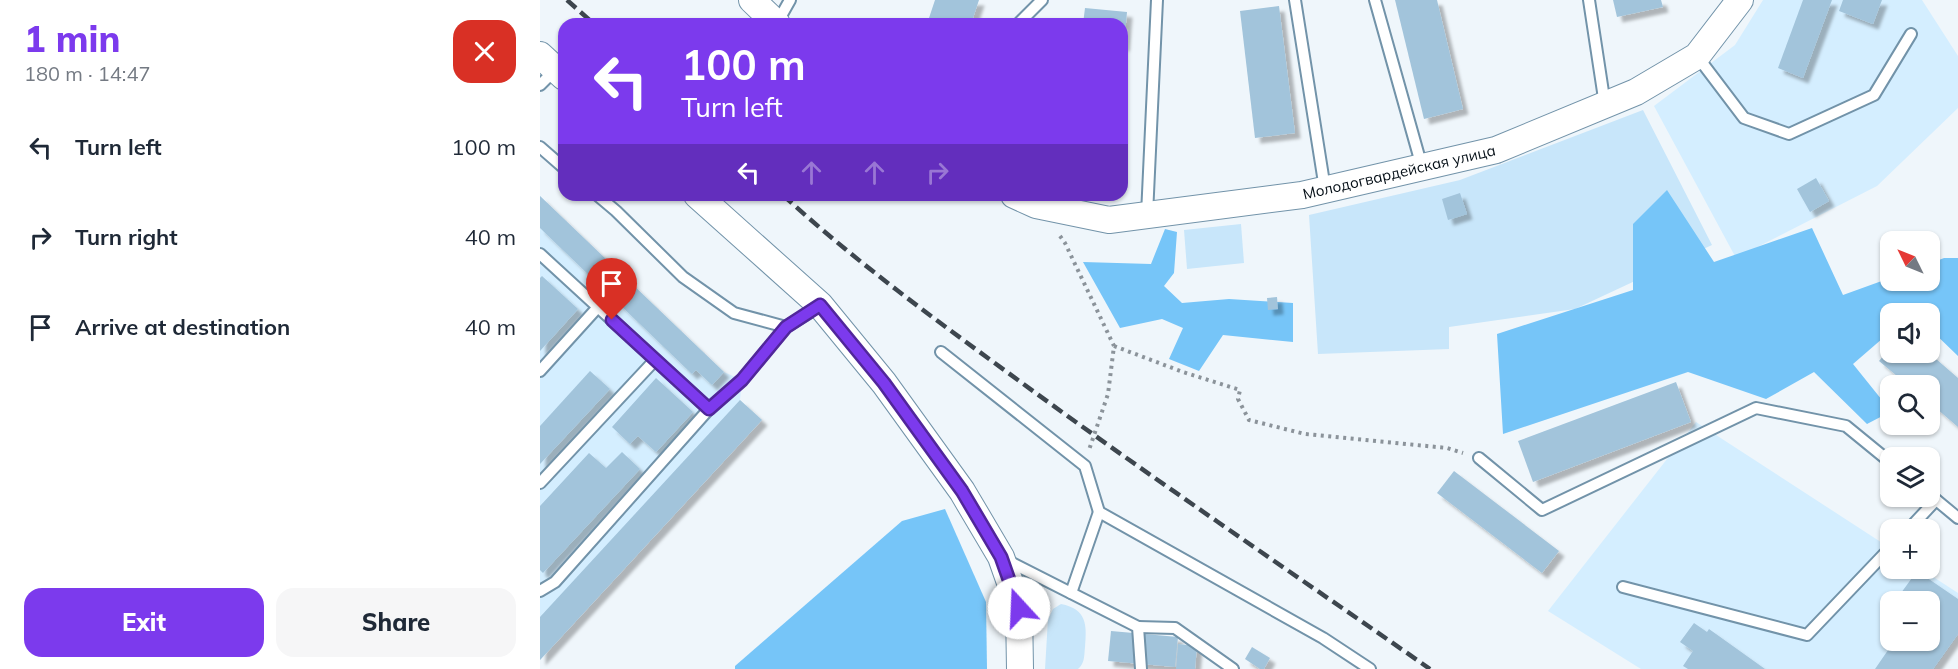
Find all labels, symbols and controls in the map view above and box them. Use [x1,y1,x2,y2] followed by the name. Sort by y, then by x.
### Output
[24,16,120,61] text: 1 min
[453,20,516,83] button: close
[681,38,806,91] text: 100 m
[582,42,660,120] icon: left
[24,61,150,86] text: 180 m · 14:47
[681,90,783,124] text: Turn left
[24,131,57,164] icon: left
[75,133,162,161] text: Turn left
[451,133,516,161] text: 100 m
[1301,140,1497,204] street label: Молодогвардейская улица
[732,156,765,189] icon: left
[795,156,828,189] icon: ahead
[858,156,891,189] icon: ahead
[921,156,954,189] icon: right
[24,221,57,254] icon: right
[75,223,178,251] text: Turn right
[465,223,516,251] text: 40 m
[1880,231,1940,291] north arrow
[1880,231,1940,651] map controls
[586,258,637,320] pin
[595,267,628,300] icon: arrive
[1880,303,1940,363] button: sound
[24,311,57,344] icon: arrive
[75,313,290,341] text: Arrive at destination
[465,313,516,341] text: 40 m
[1880,375,1940,435] button: search
[1880,447,1940,507] button: layers
[1880,519,1940,579] button: +
[987,576,1051,640] position arrow
[24,588,264,657] button: Exit
[276,588,516,657] button: Share
[1880,591,1940,651] button: −

